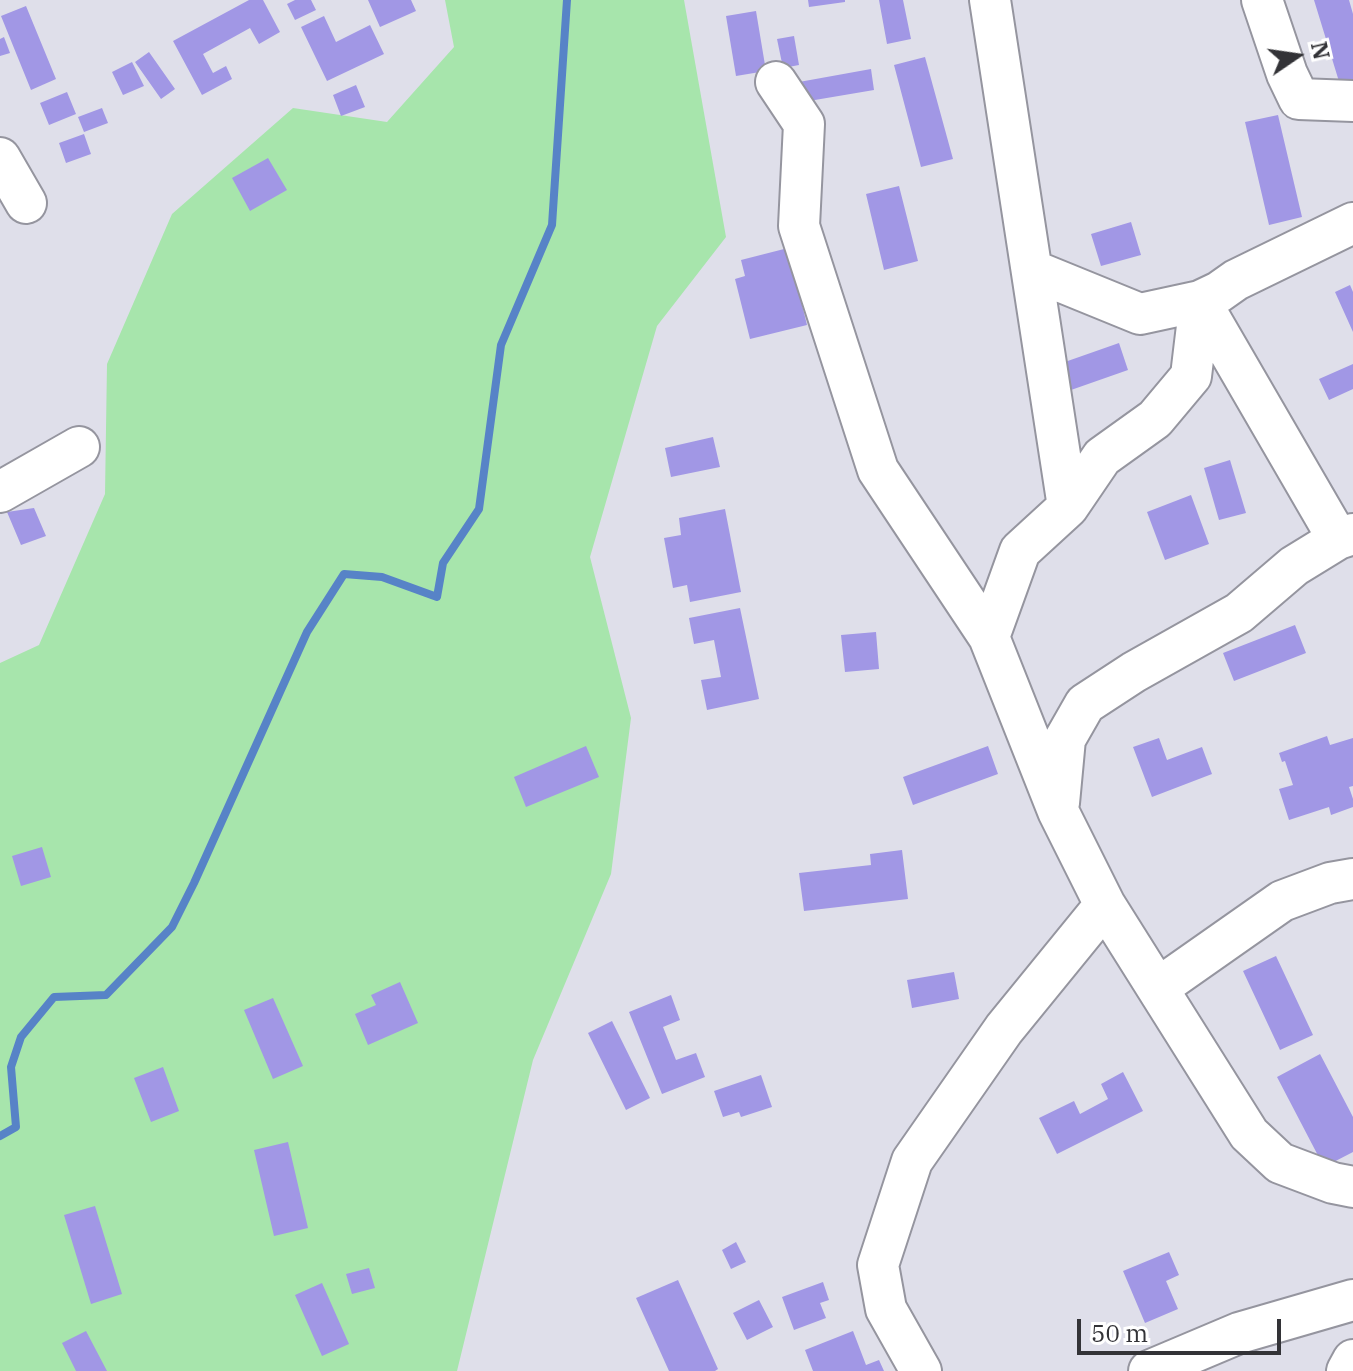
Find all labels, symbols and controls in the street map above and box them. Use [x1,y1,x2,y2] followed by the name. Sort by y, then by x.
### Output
[1257,16,1337,96] north arrow
[1305,39,1337,62] text: N
[1081,1303,1285,1353] scale bar
[1091,1317,1148,1349] text: 50 m

